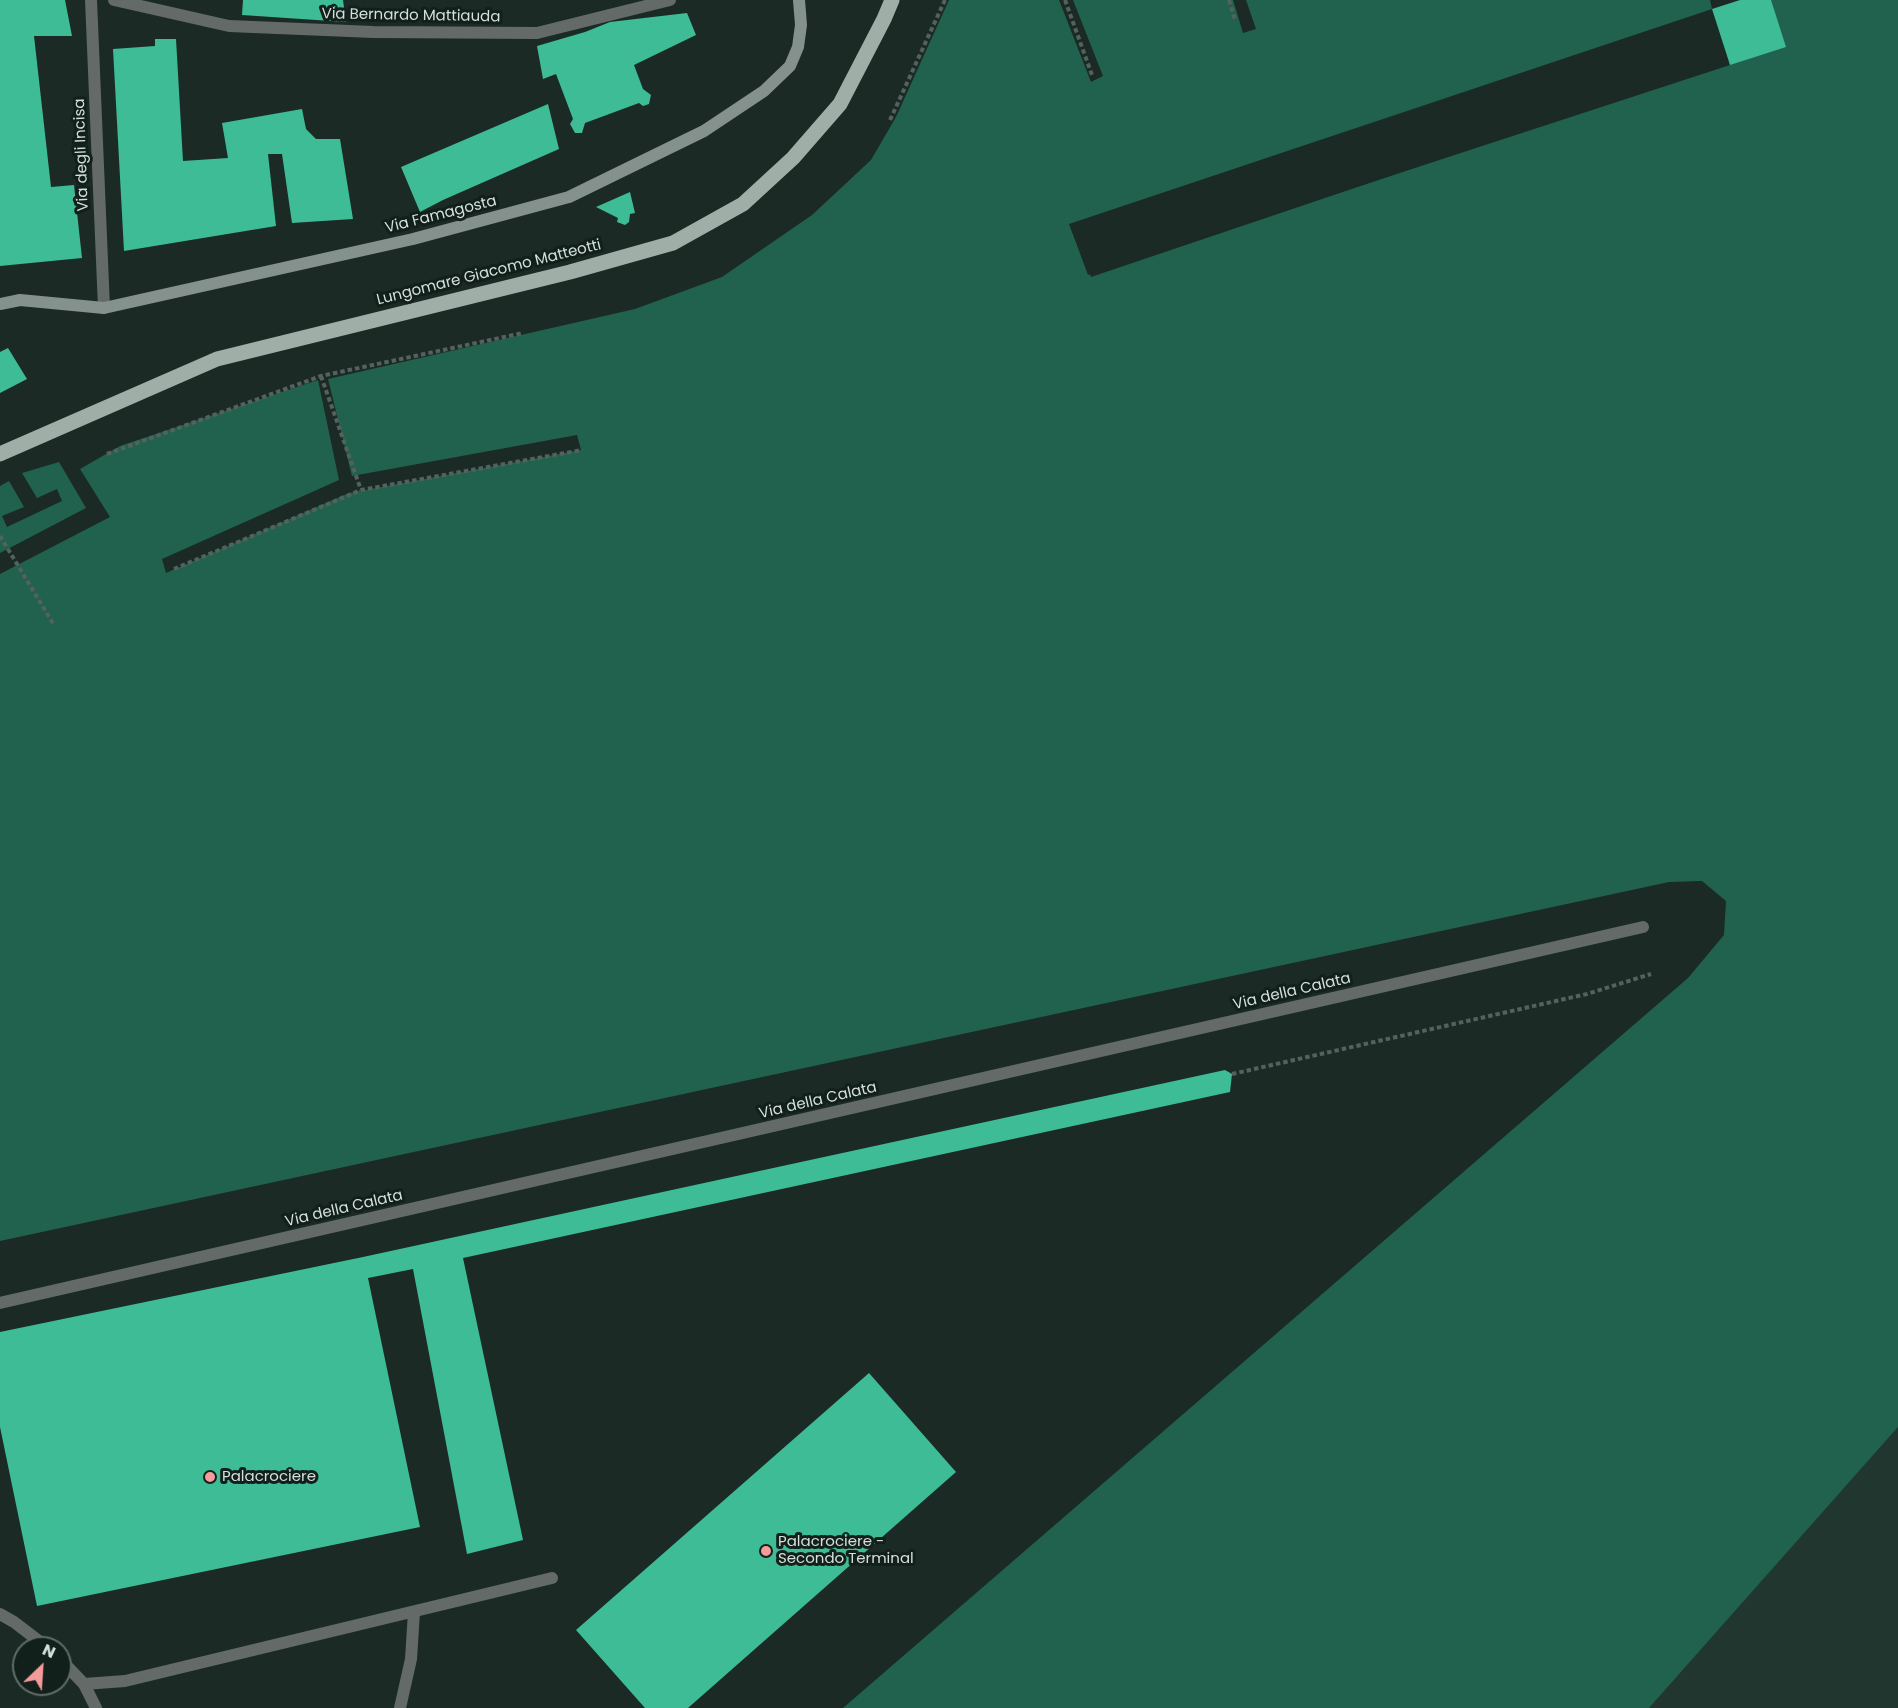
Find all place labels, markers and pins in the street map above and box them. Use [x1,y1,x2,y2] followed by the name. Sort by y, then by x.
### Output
[222,1468,316,1486] place label: Palacrociere
[203,1470,217,1484] marker: Palacrociere
[778,1533,914,1568] place label: Palacrociere - Secondo Terminal
[759,1544,773,1558] marker: Palacrociere - Secondo Terminal

